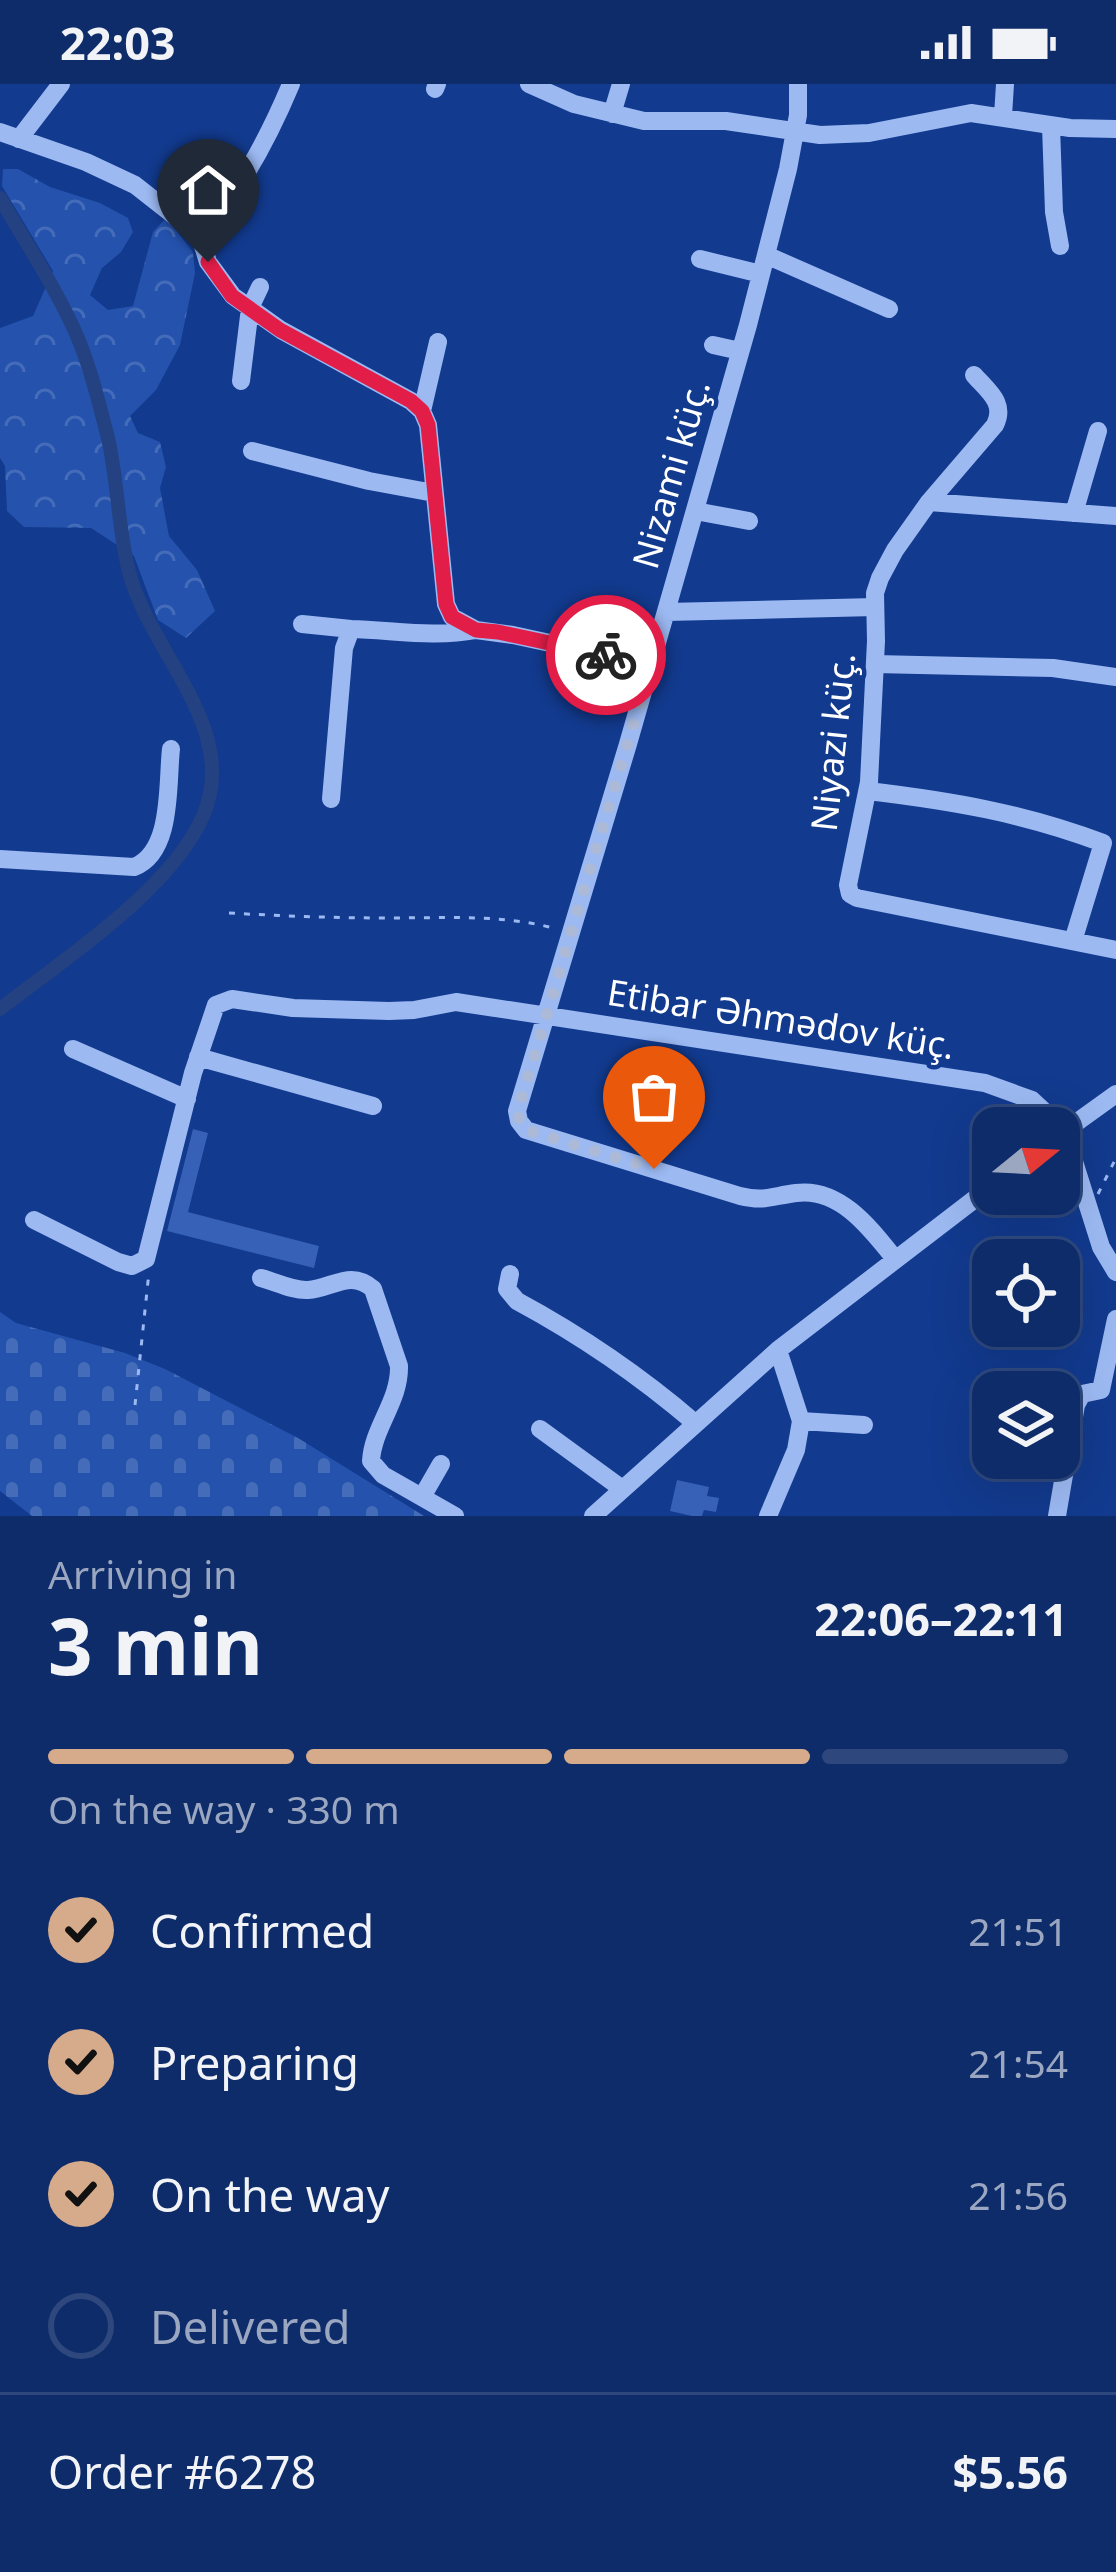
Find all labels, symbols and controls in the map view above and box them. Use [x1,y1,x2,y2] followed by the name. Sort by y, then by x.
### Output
[60,12,176,73] text: 22:03
[157,139,259,262] pin
[175,157,241,223] icon: home
[620,374,721,574] street label: Nizami küç.
[546,595,666,715] courier
[573,622,639,688] icon: bike
[799,650,866,834] street label: Niyazi küç.
[604,967,958,1070] street label: Etibar Əhmədov küç.
[603,1046,705,1169] pin
[621,1064,687,1130] icon: bag
[972,1107,1080,1215] north arrow
[972,1107,1080,1479] map controls
[972,1239,1080,1347] button: locate
[972,1371,1080,1479] button: layers
[48,1547,237,1600] text: Arriving in
[814,1588,1068,1649] text: 22:06–22:11
[48,1592,263,1698] text: 3 min
[48,1782,400,1835] text: On the way · 330 m
[48,1897,114,1963] icon: check
[150,1900,374,1961] text: Confirmed
[968,1904,1068,1957] text: 21:51
[48,2029,114,2095] icon: check
[150,2032,359,2093] text: Preparing
[968,2036,1068,2089] text: 21:54
[48,2161,114,2227] icon: check
[150,2164,389,2225] text: On the way
[968,2168,1068,2221] text: 21:56
[150,2296,350,2357] text: Delivered
[48,2441,316,2502] text: Order #6278
[952,2441,1068,2502] text: $5.56

